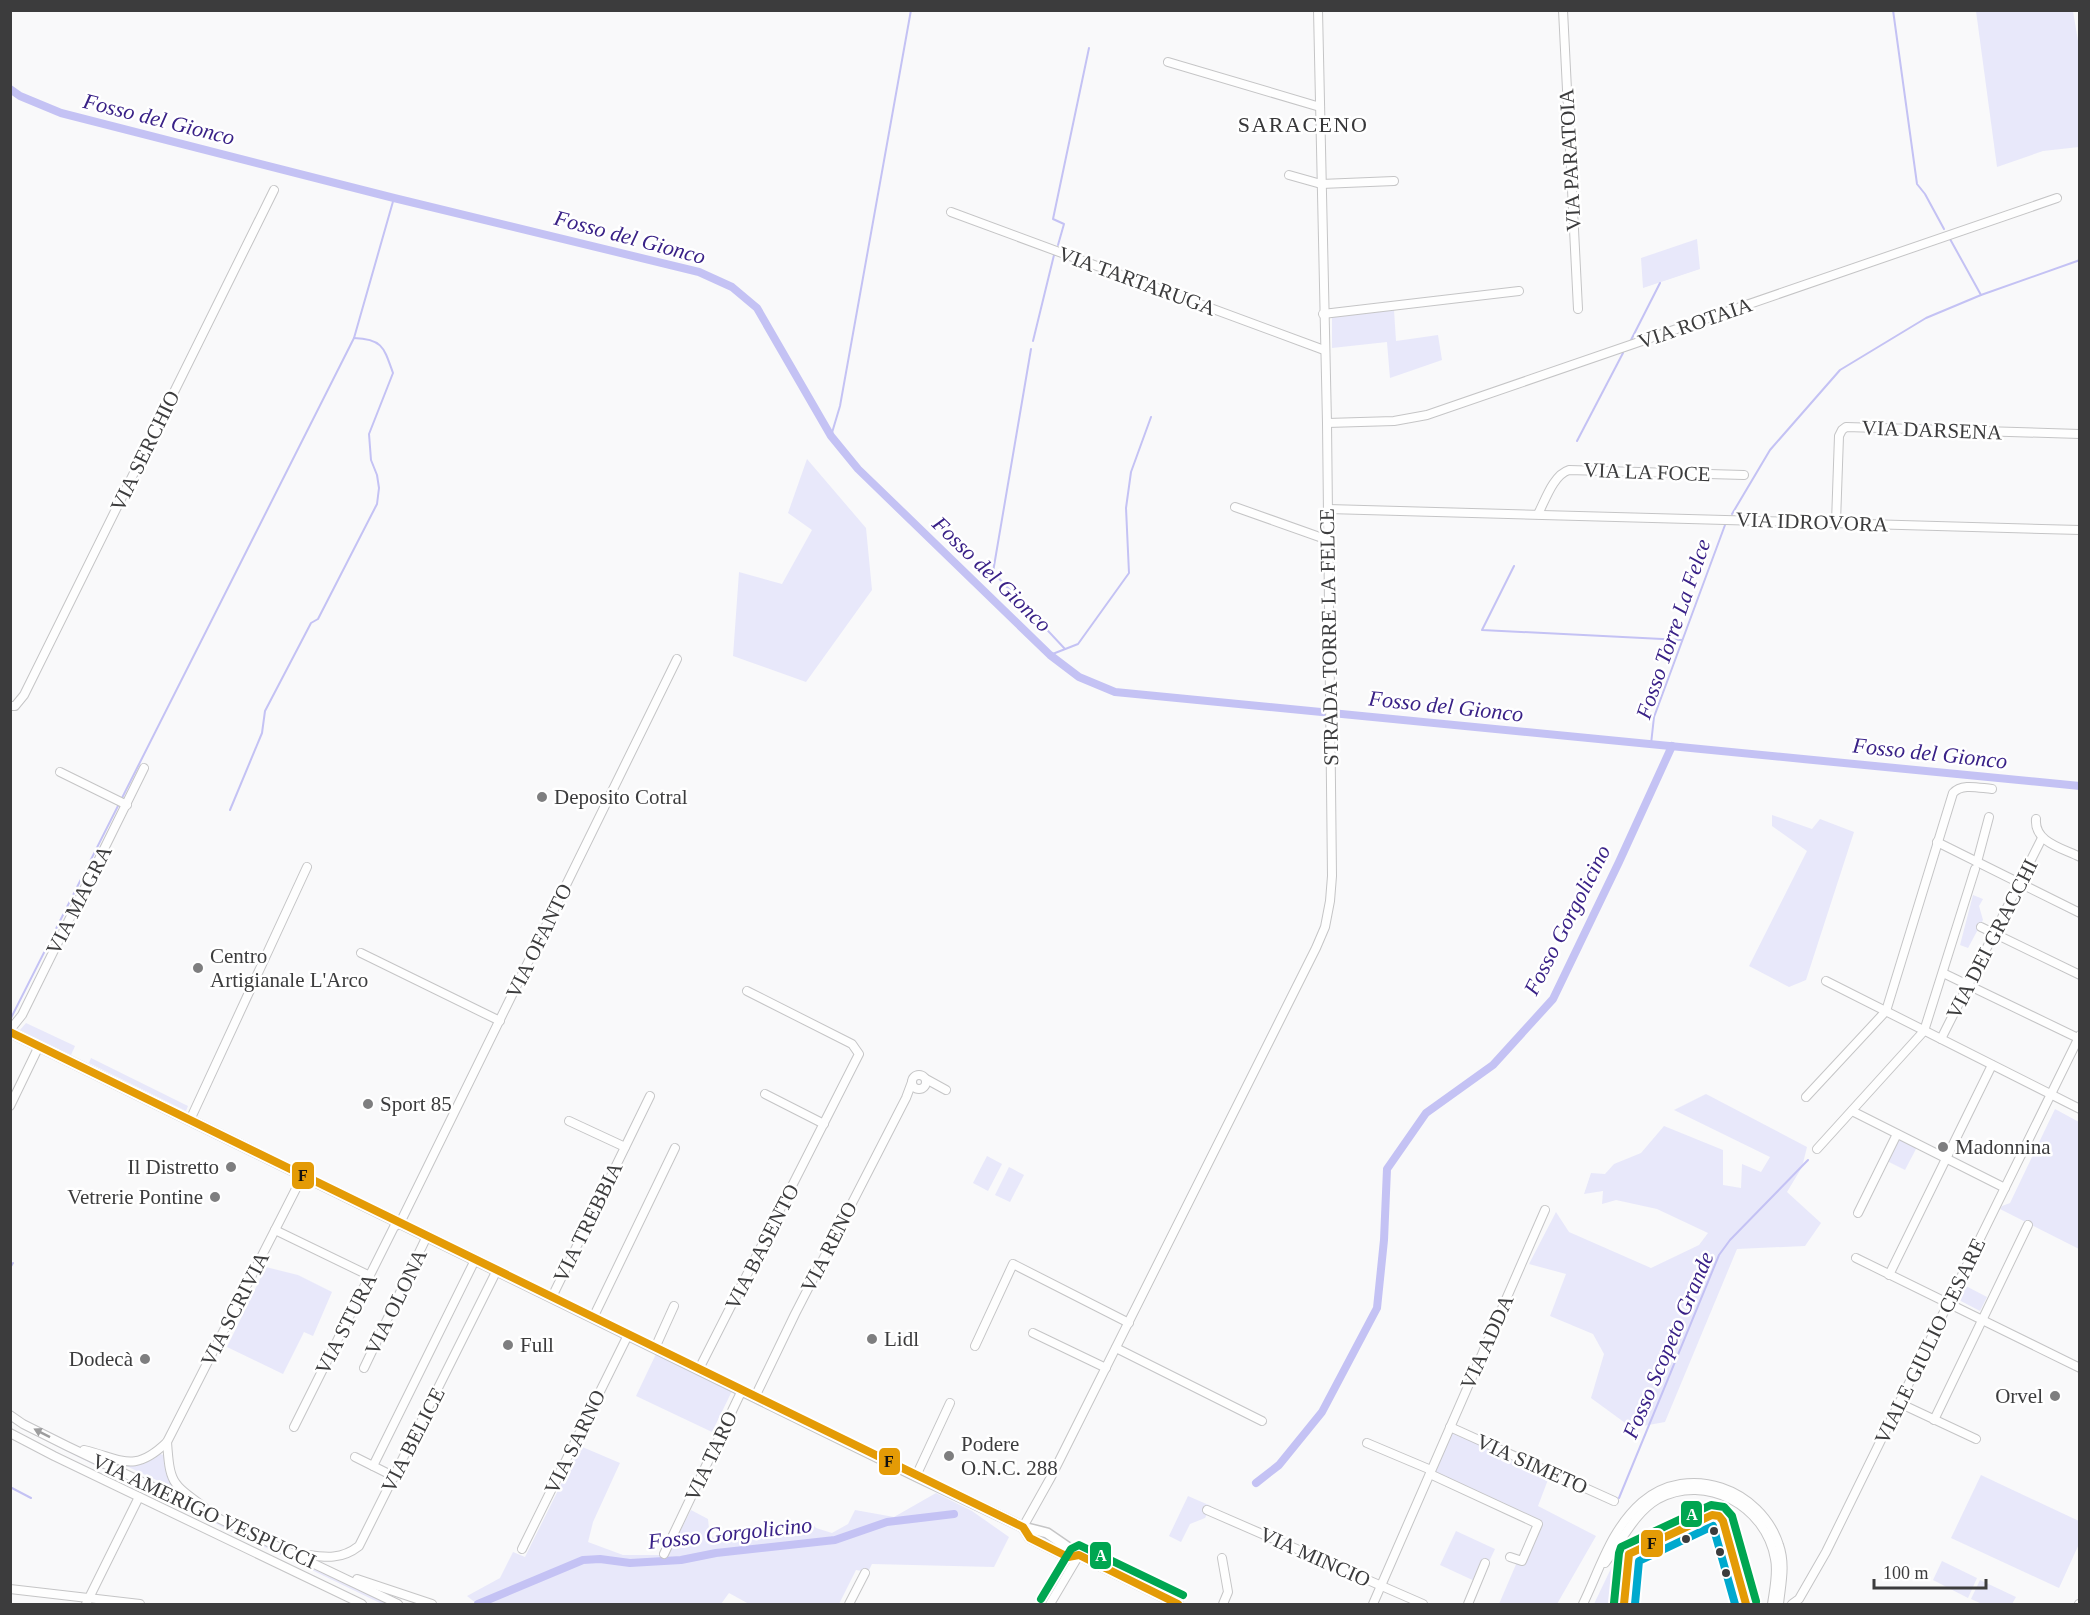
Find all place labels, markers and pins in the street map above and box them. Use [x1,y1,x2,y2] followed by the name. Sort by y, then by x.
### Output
[554,785,688,809] place label: Deposito Cotral
[535,790,549,804] marker: Deposito Cotral
[210,944,368,992] place label: Centro Artigianale L'Arco
[191,961,205,975] marker: Centro Artigianale L'Arco
[380,1092,452,1116] place label: Sport 85
[361,1097,375,1111] marker: Sport 85
[1955,1135,2051,1159] place label: Madonnina
[1936,1140,1950,1154] marker: Madonnina
[127,1155,219,1179] place label: Il Distretto
[224,1160,238,1174] marker: Il Distretto
[67,1185,203,1209] place label: Vetrerie Pontine
[208,1190,222,1204] marker: Vetrerie Pontine
[884,1327,919,1351] place label: Lidl
[865,1332,879,1346] marker: Lidl
[520,1333,554,1357] place label: Full
[501,1338,515,1352] marker: Full
[69,1347,134,1371] place label: Dodecà
[138,1352,152,1366] marker: Dodecà
[1995,1384,2043,1408] place label: Orvel
[2048,1389,2062,1403] marker: Orvel
[961,1432,1058,1480] place label: Podere O.N.C. 288
[942,1449,956,1463] marker: Podere O.N.C. 288
[1708,1525,1720,1537] unlabelled marker
[1680,1533,1692,1545] unlabelled marker
[1714,1546,1726,1558] unlabelled marker
[1720,1567,1732,1579] unlabelled marker

